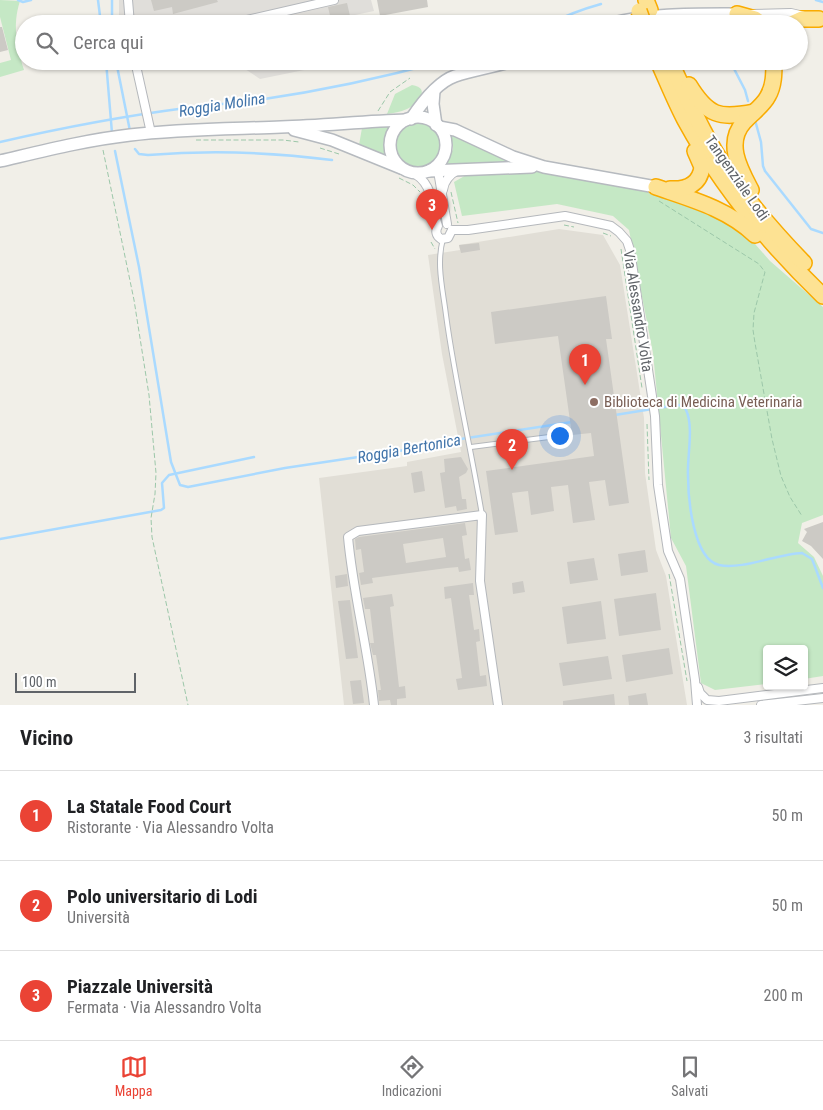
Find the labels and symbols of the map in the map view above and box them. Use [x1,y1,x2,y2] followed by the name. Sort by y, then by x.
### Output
[177,88,267,121] water label: Roggia Molina
[701,132,773,224] street label: Tangenziale Lodi
[416,189,448,230] pin: 3
[619,249,657,373] street label: Via Alessandro Volta
[569,344,601,385] pin: 1
[604,393,803,411] place label: Biblioteca di Medicina Veterinaria
[588,396,600,408] marker: Biblioteca di Medicina Veterinaria
[547,423,573,449] your location
[496,429,528,470] pin: 2
[356,430,462,467] water label: Roggia Bertonica
[15,670,136,693] scale bar

